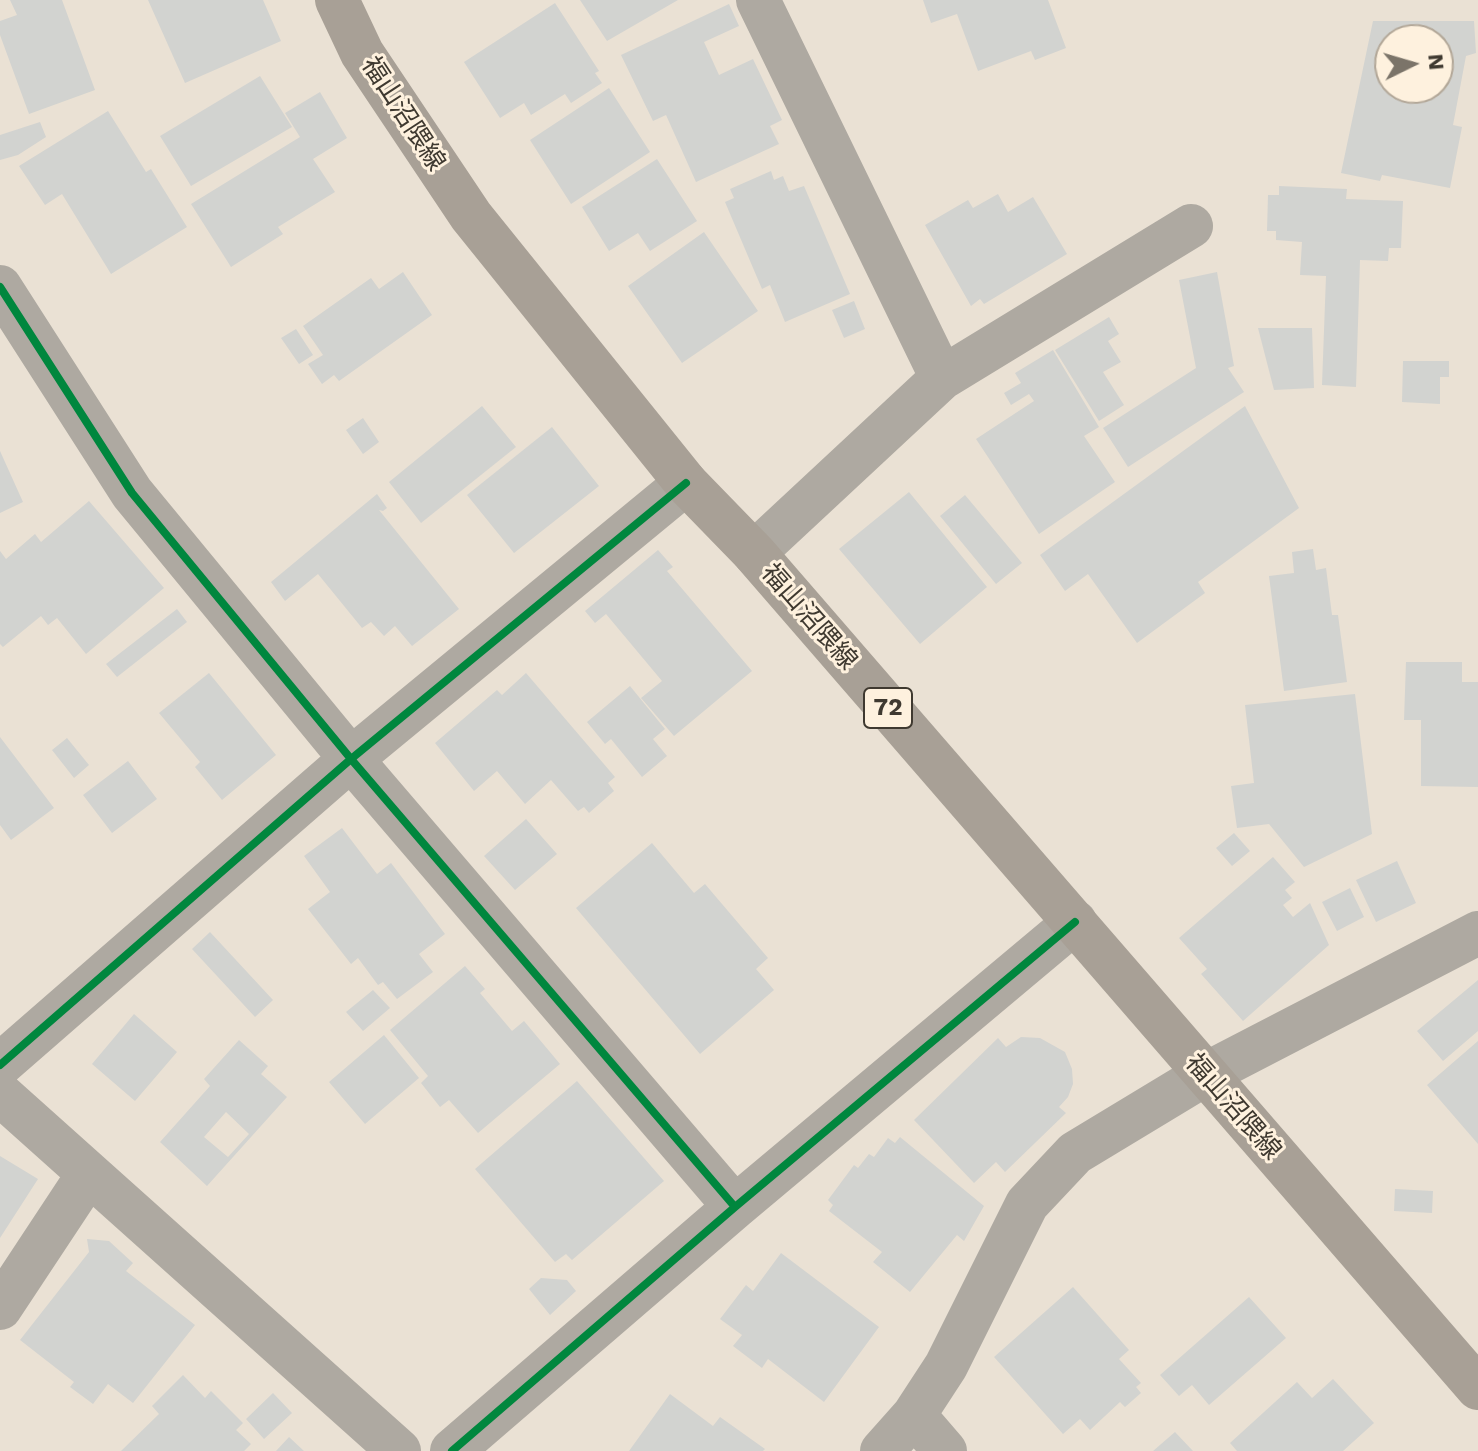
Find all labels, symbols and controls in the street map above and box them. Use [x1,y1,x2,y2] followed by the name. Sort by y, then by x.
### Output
[1374,24,1454,104] north arrow
[355,51,451,177] street label: 福山沼隈線
[1423,53,1450,71] text: N
[755,558,863,676] street label: 福山沼隈線
[864,688,912,728] road number: 72
[1179,1048,1287,1166] street label: 福山沼隈線

